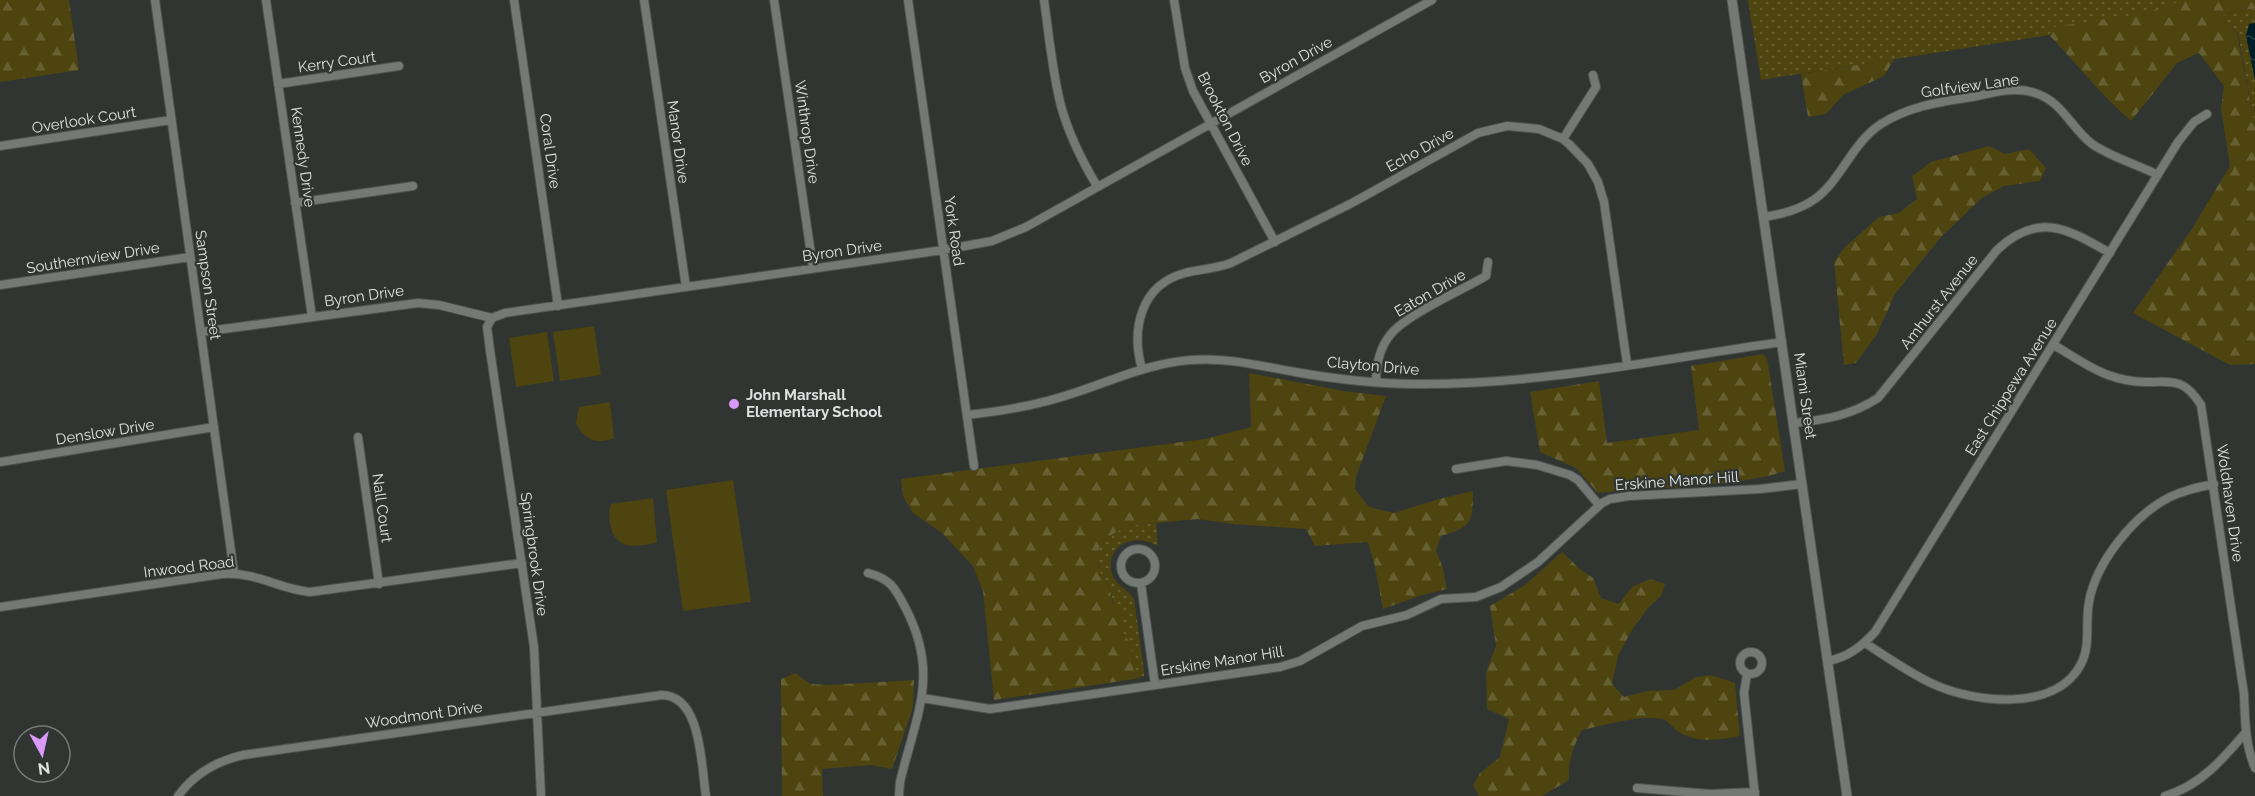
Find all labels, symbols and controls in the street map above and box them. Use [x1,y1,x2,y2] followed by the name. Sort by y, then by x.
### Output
[1257,33,1336,87] street label: Byron Drive
[297,48,377,76] street label: Kerry Court
[1194,69,1256,169] street label: Brookton Drive
[1920,70,2020,102] street label: Golfview Lane
[791,79,823,185] street label: Winthrop Drive
[663,99,693,185] street label: Manor Drive
[31,103,137,137] street label: Overlook Court
[287,106,319,208] street label: Kennedy Drive
[536,112,564,190] street label: Coral Drive
[1383,124,1457,176] street label: Echo Drive
[940,195,968,267] street label: York Road
[191,229,225,341] street label: Sampson Street
[801,236,883,266] street label: Byron Drive
[25,239,161,277] street label: Southernview Drive
[1896,251,1982,353] street label: Amhurst Avenue
[1391,265,1469,321] street label: Eaton Drive
[323,281,405,311] street label: Byron Drive
[1961,315,2061,459] street label: East Chippewa Avenue
[1790,352,1820,440] street label: Miami Street
[1326,353,1420,379] street label: Clayton Drive
[746,386,882,421] place label: John Marshall Elementary School
[727,397,741,411] marker: John Marshall Elementary School
[54,415,156,449] street label: Denslow Drive
[2213,443,2247,563] street label: Woldhaven Drive
[1614,468,1741,494] street label: Erskine Manor Hill
[368,472,396,544] street label: Nall Court
[516,491,552,617] street label: Springbrook Drive
[143,553,235,581] street label: Inwood Road
[1159,642,1286,680] street label: Erskine Manor Hill
[364,698,484,732] street label: Woodmont Drive
[12,724,72,784] north arrow
[37,758,51,779] text: N

